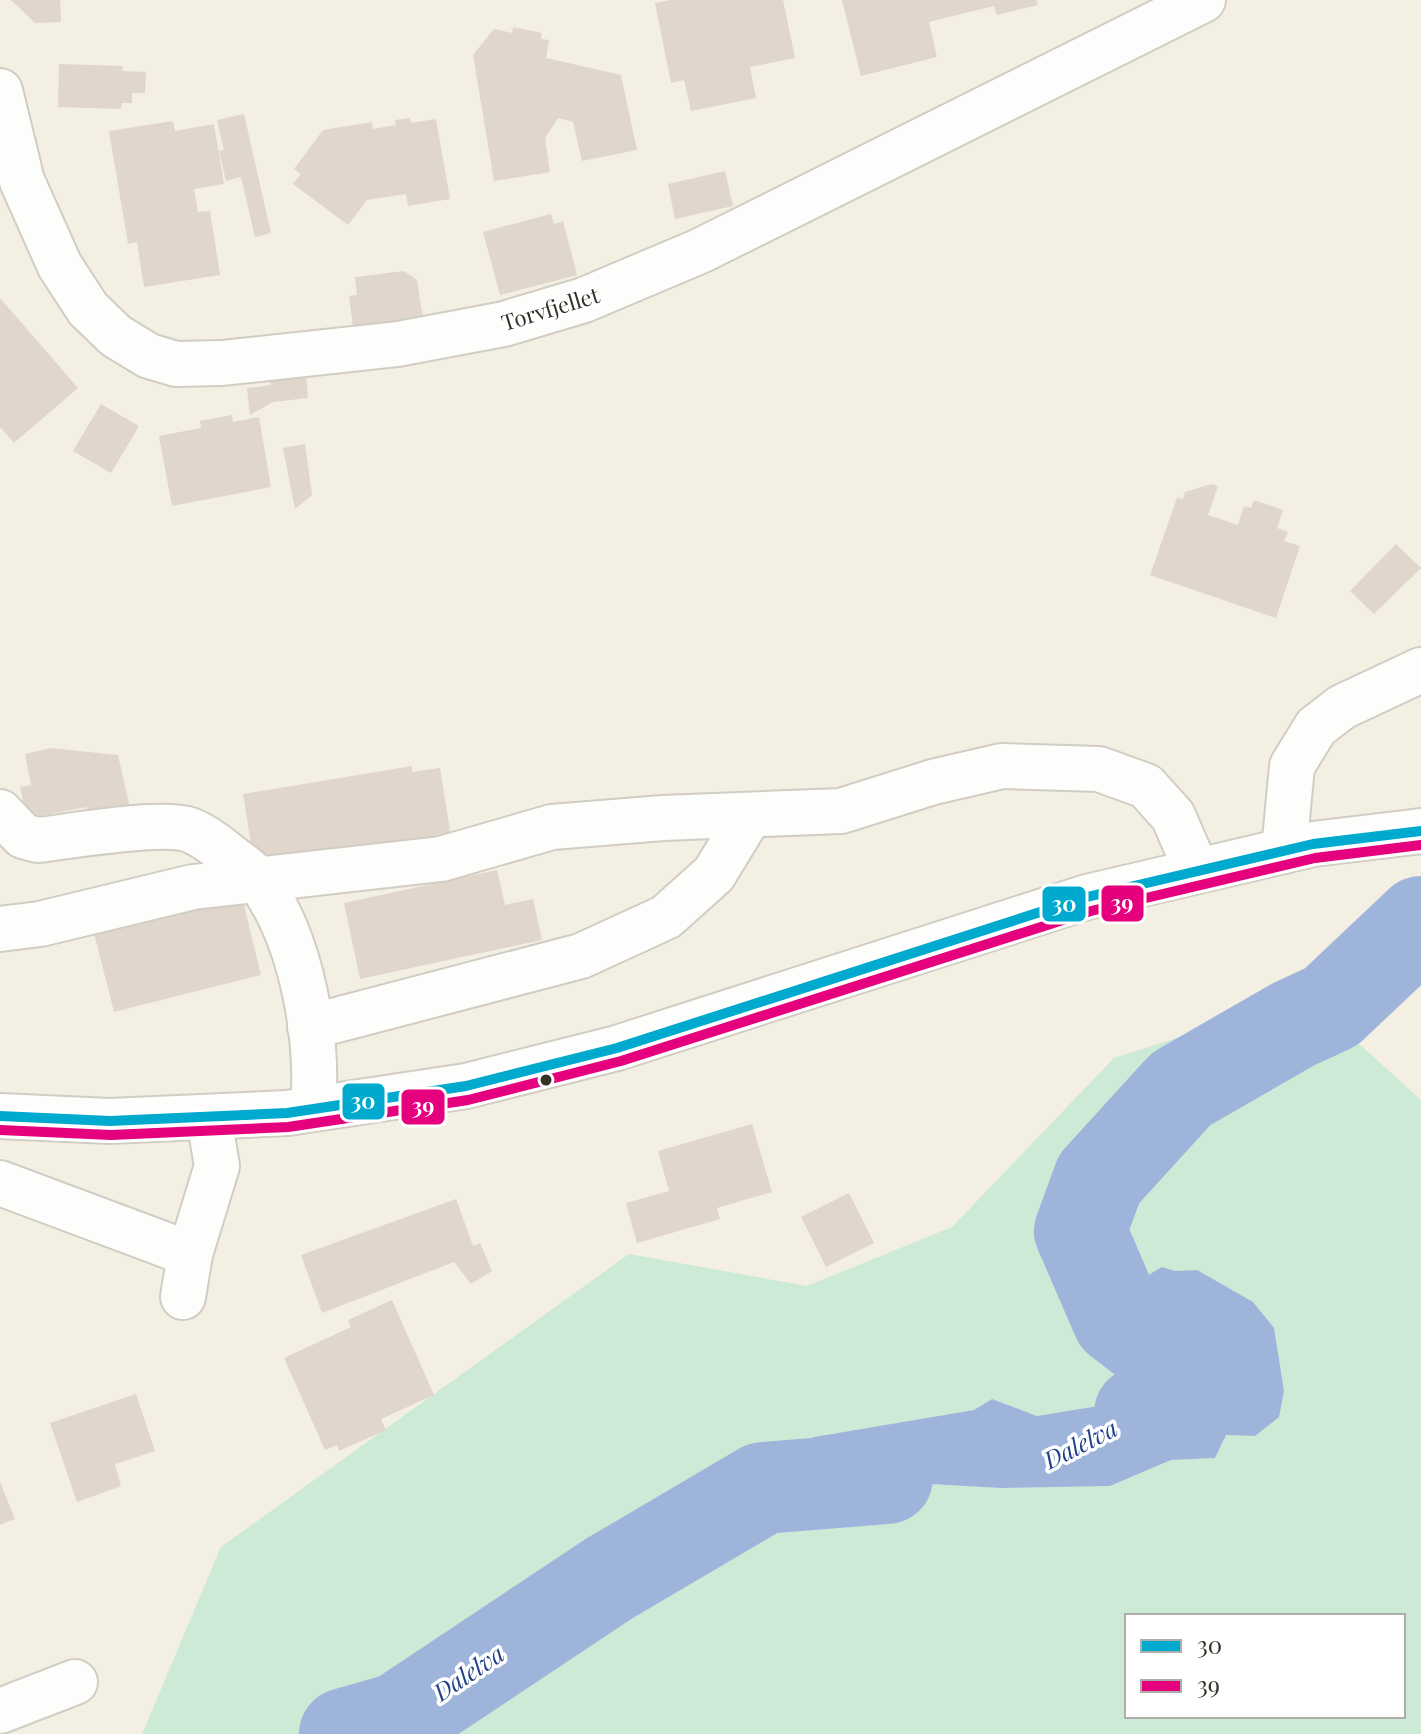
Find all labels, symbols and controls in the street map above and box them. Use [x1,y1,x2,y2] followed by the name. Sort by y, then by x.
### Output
[497,279,604,337] street label: Torvfjellet
[1100,884,1145,923] line badge: 39
[1041,885,1087,923] line badge: 30
[1111,887,1133,917] text: 39
[1052,888,1076,918] text: 30
[538,1072,554,1088] unlabelled marker
[341,1082,386,1121] line badge: 30
[351,1085,375,1115] text: 30
[400,1088,446,1126] line badge: 39
[412,1090,434,1120] text: 39
[1037,1411,1122,1476] water label: Dalelva
[1125,1614,1405,1718] legend
[1197,1628,1222,1660] text: 30
[426,1637,510,1708] water label: Dalelva
[1197,1668,1220,1700] text: 39

